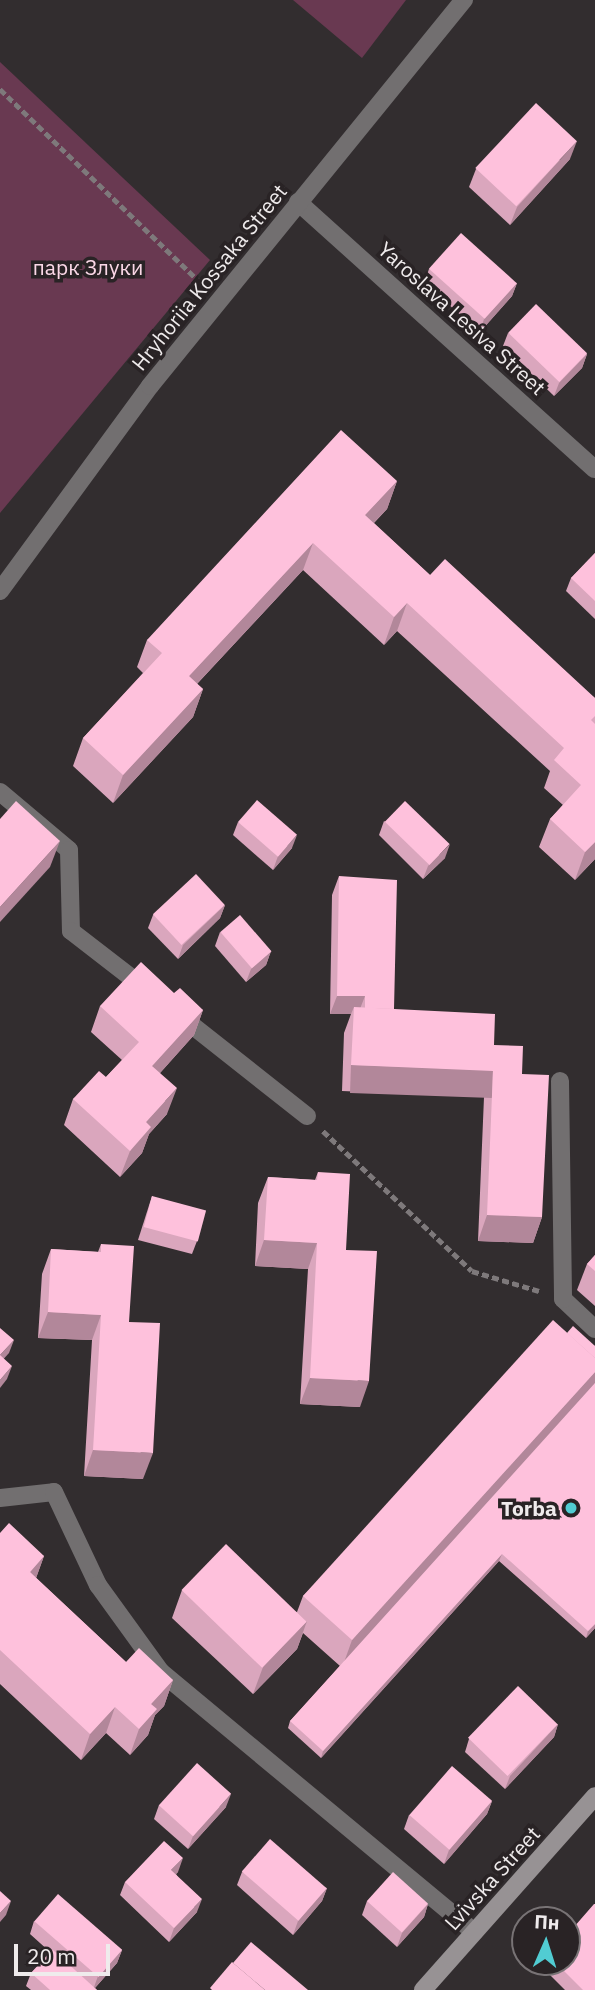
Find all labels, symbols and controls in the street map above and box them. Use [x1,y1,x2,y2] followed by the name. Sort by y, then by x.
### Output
[126,179,292,375] street label: Hryhoriia Kossaka Street
[373,236,551,400] street label: Yaroslava Lesiva Street
[33,254,143,280] park label: парк Злуки
[501,1495,557,1521] place label: Torba
[563,1500,579,1516] marker: Torba
[439,1821,545,1935] street label: Lvivska Street
[511,1906,581,1976] north arrow
[534,1909,560,1935] text: Пн
[18,1930,114,1974] scale bar
[27,1942,76,1970] text: 20 m

